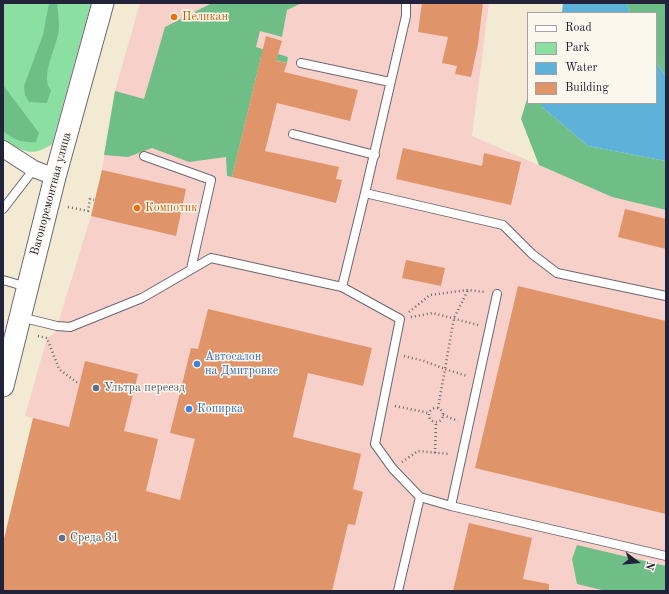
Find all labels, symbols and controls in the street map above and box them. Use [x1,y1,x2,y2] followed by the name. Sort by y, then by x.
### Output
[182,10,228,24] place label: Пеликан
[169,12,179,22] marker: Пеликан
[527,12,657,104] legend
[565,22,592,34] text: Road
[565,42,590,54] text: Park
[565,62,597,74] text: Water
[565,82,609,94] text: Building
[28,131,74,257] street label: Вагоноремонтная улица
[145,201,197,215] place label: Компотик
[132,203,142,213] marker: Компотик
[205,350,278,378] place label: Автосалон на Дмитровке
[192,359,202,369] marker: Автосалон на Дмитровке
[104,381,185,395] place label: Ультра переезд
[91,383,101,393] marker: Ультра переезд
[197,402,243,416] place label: Копирка
[184,404,194,414] marker: Копирка
[70,531,119,545] place label: Среда 31
[57,533,67,543] marker: Среда 31
[617,542,657,582] north arrow
[643,560,655,571] text: N

